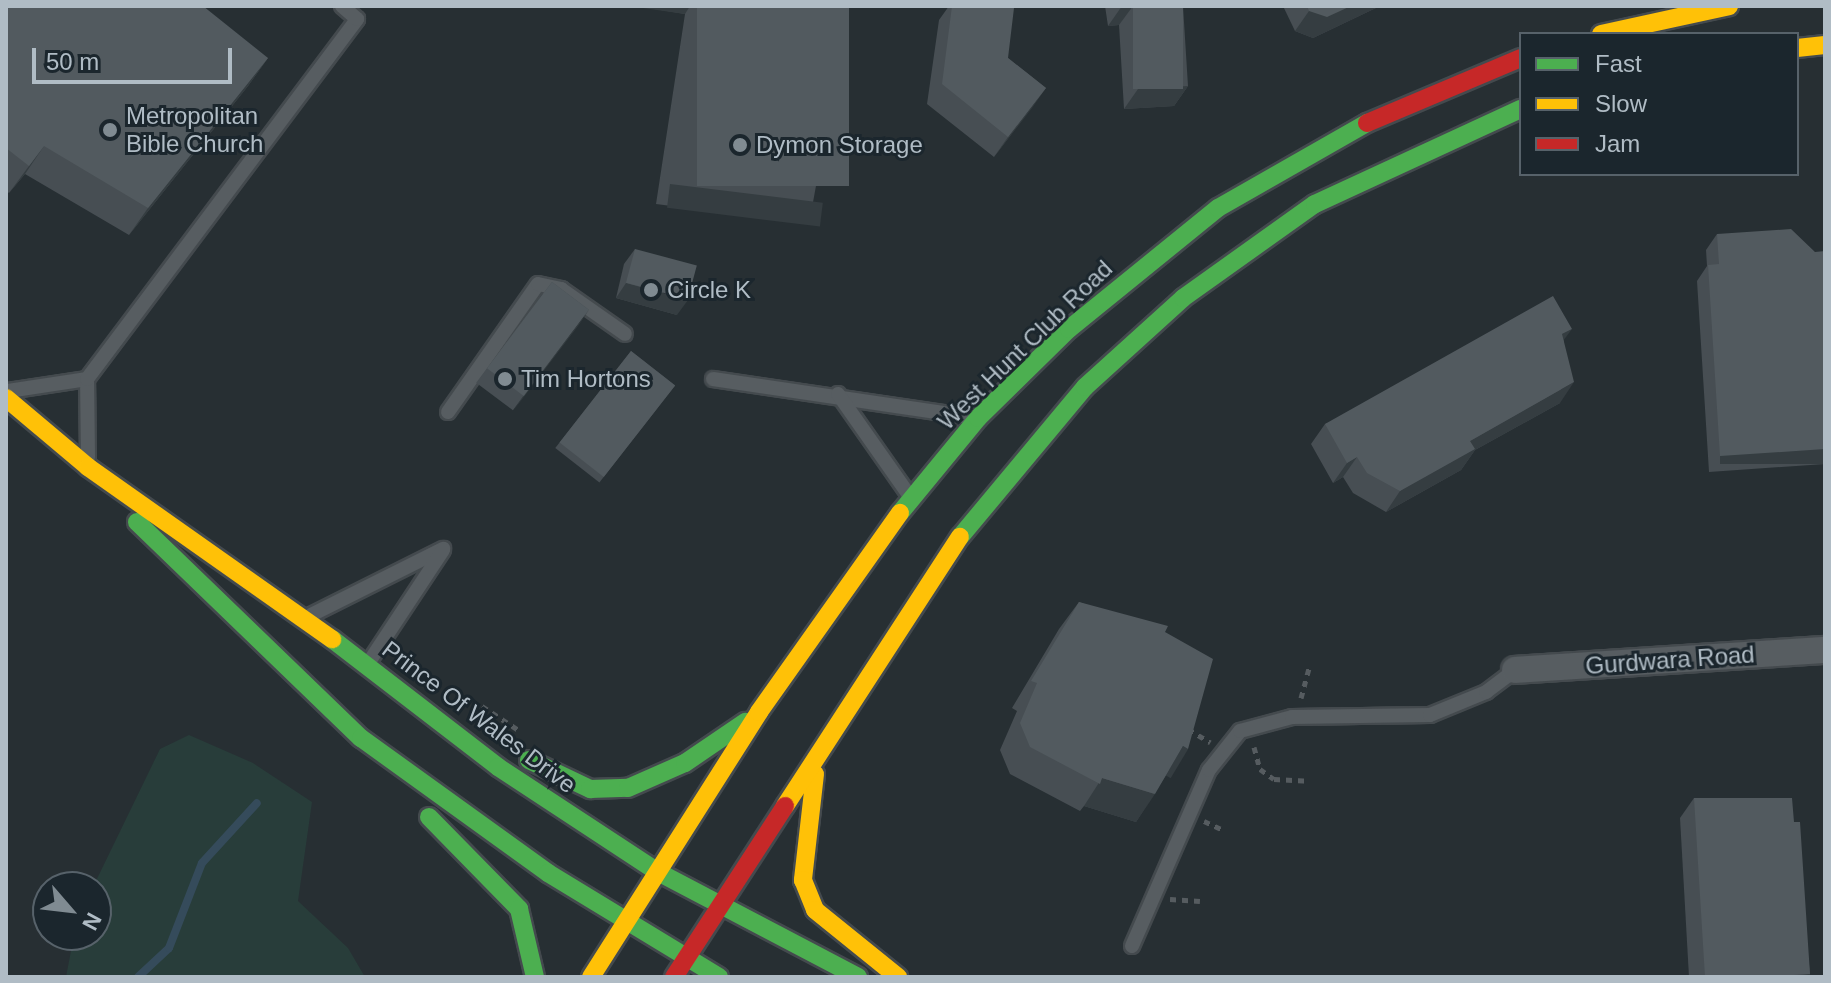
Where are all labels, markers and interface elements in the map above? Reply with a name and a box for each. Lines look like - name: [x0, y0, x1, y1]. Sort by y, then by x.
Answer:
- scale bar: [36, 32, 236, 82]
- legend: [1519, 32, 1799, 176]
- text: 50 m: [46, 48, 99, 75]
- text: Fast: [1595, 50, 1642, 77]
- text: Slow: [1595, 90, 1647, 117]
- place label: Metropolitan Bible Church: [126, 102, 263, 158]
- marker: Metropolitan Bible Church: [101, 121, 119, 139]
- text: Jam: [1595, 130, 1640, 157]
- place label: Dymon Storage: [756, 131, 923, 159]
- marker: Dymon Storage: [731, 136, 749, 154]
- street label: West Hunt Club Road: [932, 254, 1118, 436]
- place label: Circle K: [667, 276, 751, 304]
- marker: Circle K: [642, 281, 660, 299]
- place label: Tim Hortons: [521, 365, 651, 393]
- marker: Tim Hortons: [496, 370, 514, 388]
- street label: Prince Of Wales Drive: [376, 635, 582, 799]
- street label: Gurdwara Road: [1584, 640, 1756, 680]
- north arrow: [32, 871, 112, 951]
- text: N: [77, 909, 107, 934]

